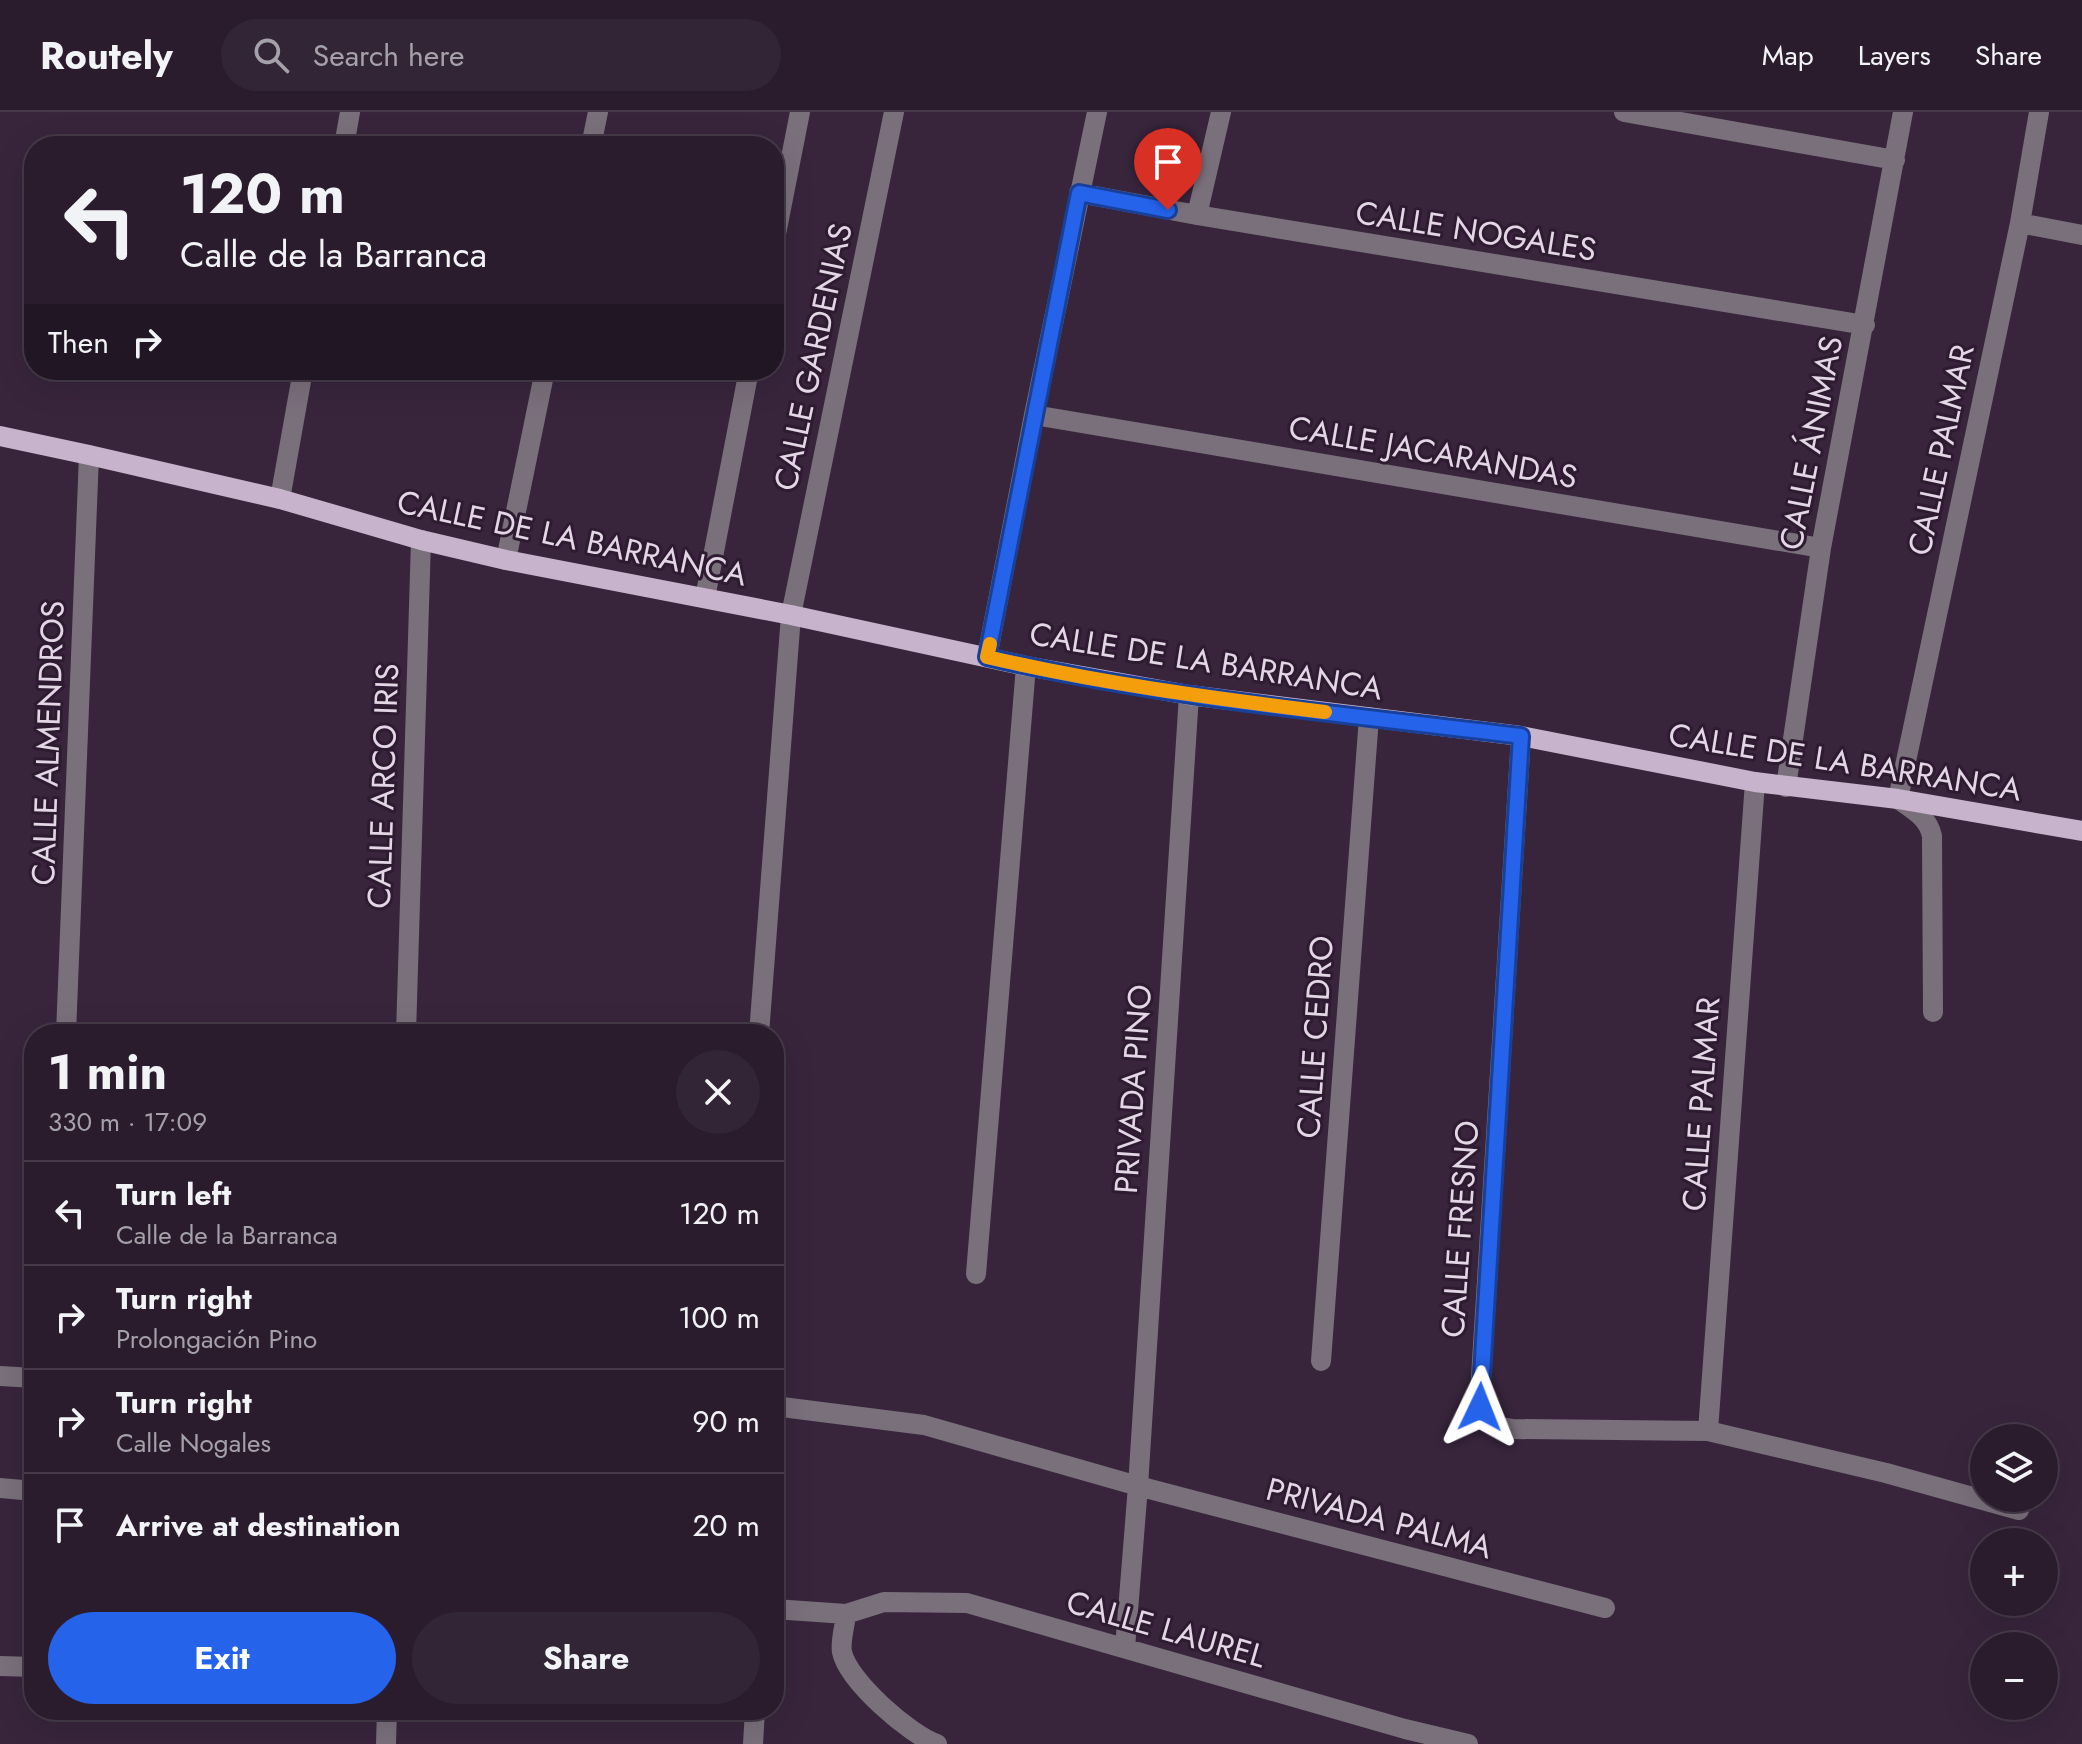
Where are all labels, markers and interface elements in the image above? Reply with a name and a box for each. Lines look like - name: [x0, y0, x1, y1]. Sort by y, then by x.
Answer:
- search box: [221, 19, 781, 91]
- text: Routely: [40, 28, 173, 83]
- icon: search: [249, 33, 293, 77]
- text: Search here: [313, 34, 465, 77]
- text: Map: [1762, 35, 1814, 76]
- text: Layers: [1858, 35, 1931, 76]
- text: Share: [1975, 35, 2042, 76]
- pin: [1134, 128, 1202, 210]
- icon: arrive: [1146, 140, 1190, 184]
- text: 120 m: [180, 153, 345, 234]
- icon: left: [48, 168, 152, 272]
- street label: CALLE NOGALES: [1352, 189, 1600, 273]
- street label: CALLE GARDENIAS: [762, 219, 864, 495]
- text: Calle de la Barranca: [180, 228, 487, 280]
- icon: right: [125, 320, 169, 364]
- text: Then: [48, 321, 109, 364]
- street label: CALLE ÁNIMAS: [1768, 332, 1854, 554]
- street label: CALLE PALMAR: [1896, 340, 1986, 560]
- street label: CALLE JACARANDAS: [1285, 404, 1581, 500]
- street label: CALLE DE LA BARRANCA: [393, 478, 751, 598]
- street label: CALLE ALMENDROS: [20, 600, 76, 886]
- street label: CALLE DE LA BARRANCA: [1026, 610, 1386, 712]
- street label: CALLE ARCO IRIS: [356, 662, 410, 910]
- street label: CALLE DE LA BARRANCA: [1665, 711, 2025, 813]
- street label: CALLE CEDRO: [1285, 934, 1345, 1140]
- street label: PRIVADA PINO: [1103, 983, 1163, 1195]
- street label: CALLE PALMAR: [1671, 995, 1731, 1213]
- text: 1 min: [48, 1038, 167, 1107]
- button: close: [676, 1050, 760, 1134]
- text: 330 m · 17:09: [48, 1103, 207, 1141]
- street label: CALLE FRESNO: [1429, 1119, 1491, 1339]
- text: Turn left: [116, 1173, 231, 1216]
- icon: left: [48, 1191, 92, 1235]
- text: 120 m: [679, 1192, 760, 1235]
- text: Calle de la Barranca: [116, 1216, 338, 1254]
- text: Turn right: [116, 1277, 252, 1320]
- icon: right: [48, 1295, 92, 1339]
- text: 100 m: [678, 1296, 760, 1339]
- text: Prolongación Pino: [116, 1320, 317, 1358]
- position arrow: [1438, 1365, 1522, 1449]
- text: Turn right: [116, 1381, 252, 1424]
- icon: right: [48, 1399, 92, 1443]
- text: 90 m: [692, 1400, 760, 1443]
- text: Calle Nogales: [116, 1424, 271, 1462]
- map controls: [1970, 1424, 2058, 1720]
- button: layers: [1970, 1424, 2058, 1512]
- street label: PRIVADA PALMA: [1261, 1466, 1497, 1570]
- icon: arrive: [48, 1503, 92, 1547]
- text: Arrive at destination: [116, 1504, 401, 1547]
- text: 20 m: [693, 1504, 760, 1547]
- button: +: [1970, 1528, 2058, 1616]
- street label: CALLE LAUREL: [1061, 1579, 1271, 1680]
- button: Exit: [48, 1612, 396, 1704]
- button: Share: [412, 1612, 760, 1704]
- button: −: [1970, 1632, 2058, 1720]

